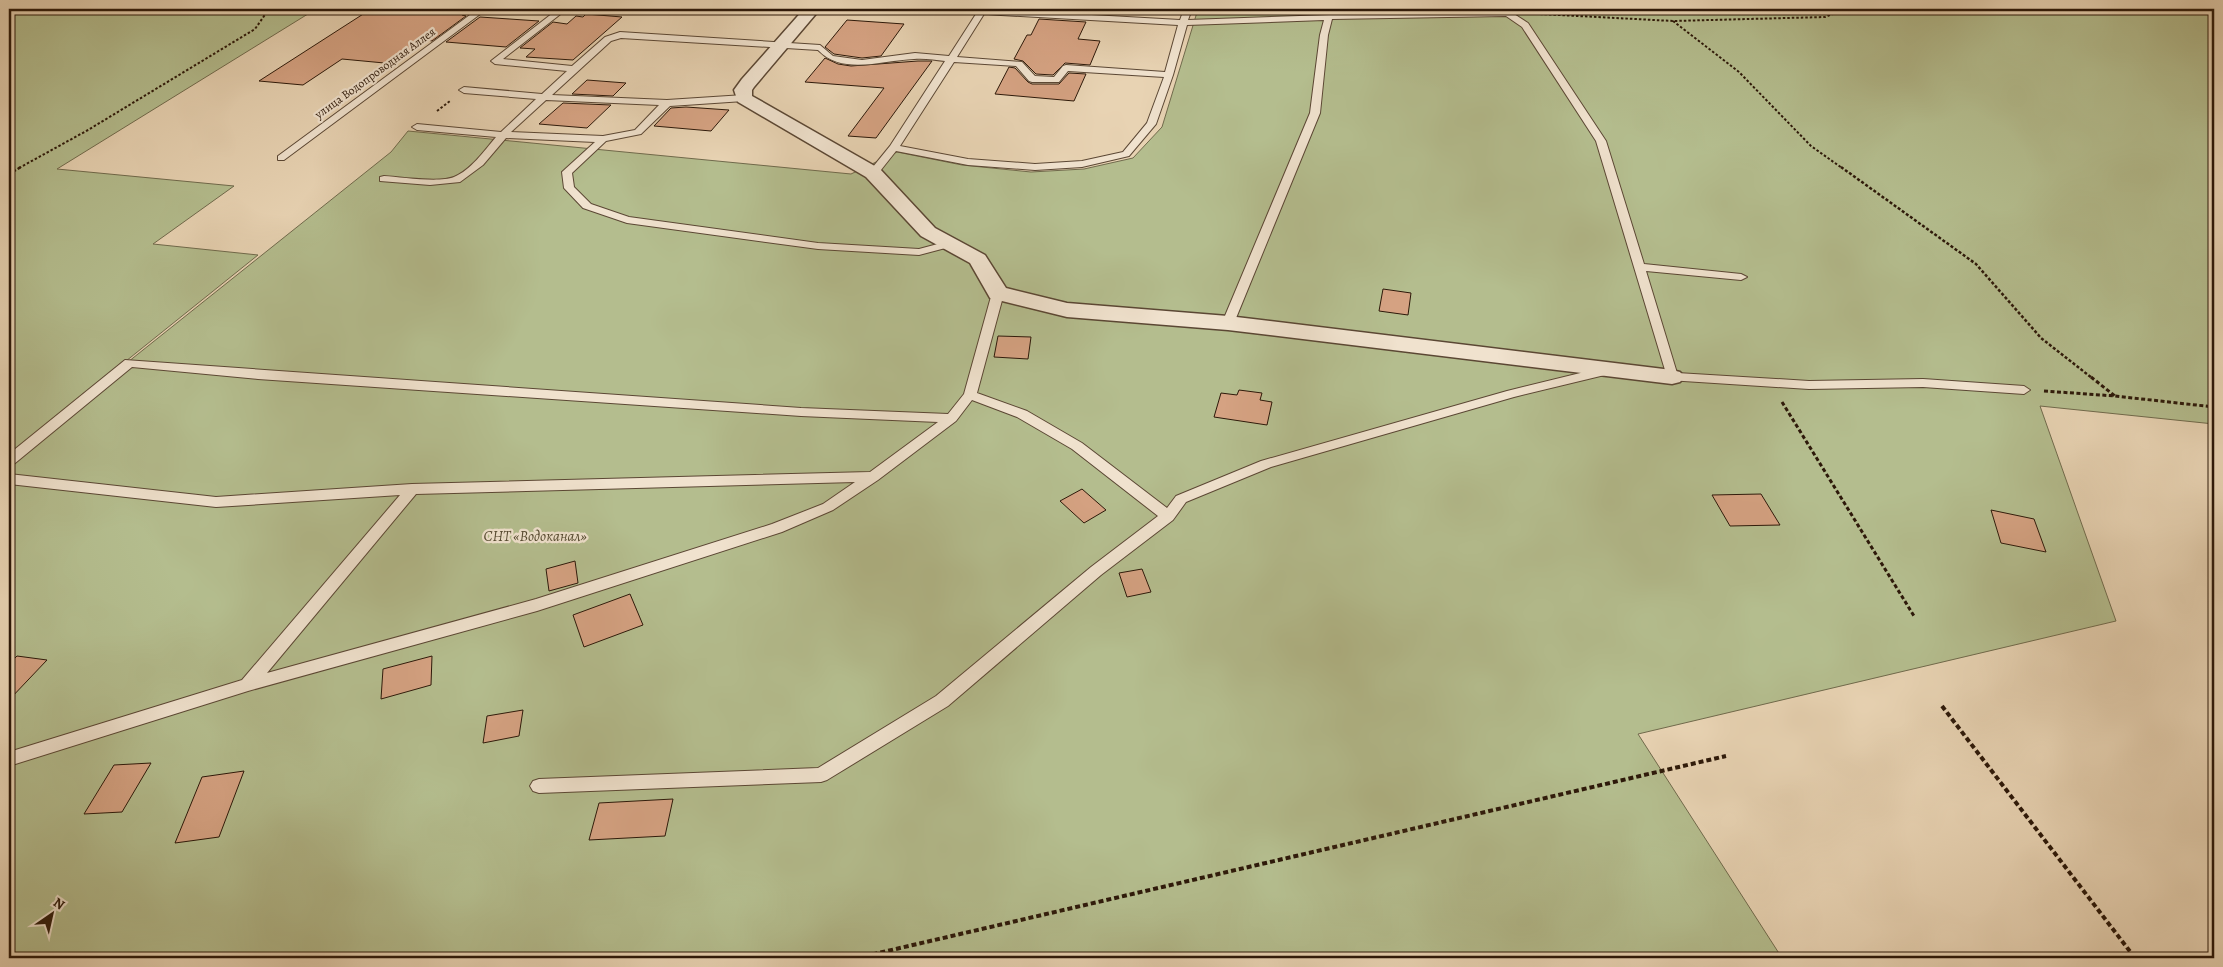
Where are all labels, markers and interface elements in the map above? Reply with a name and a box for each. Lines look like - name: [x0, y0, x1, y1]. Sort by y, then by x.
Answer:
- street label: улица Водопроводная Аллея: [311, 24, 439, 123]
- park label: СНТ «Водоканал»: [483, 526, 587, 546]
- north arrow: [28, 890, 78, 940]
- text: N: [49, 893, 69, 914]

